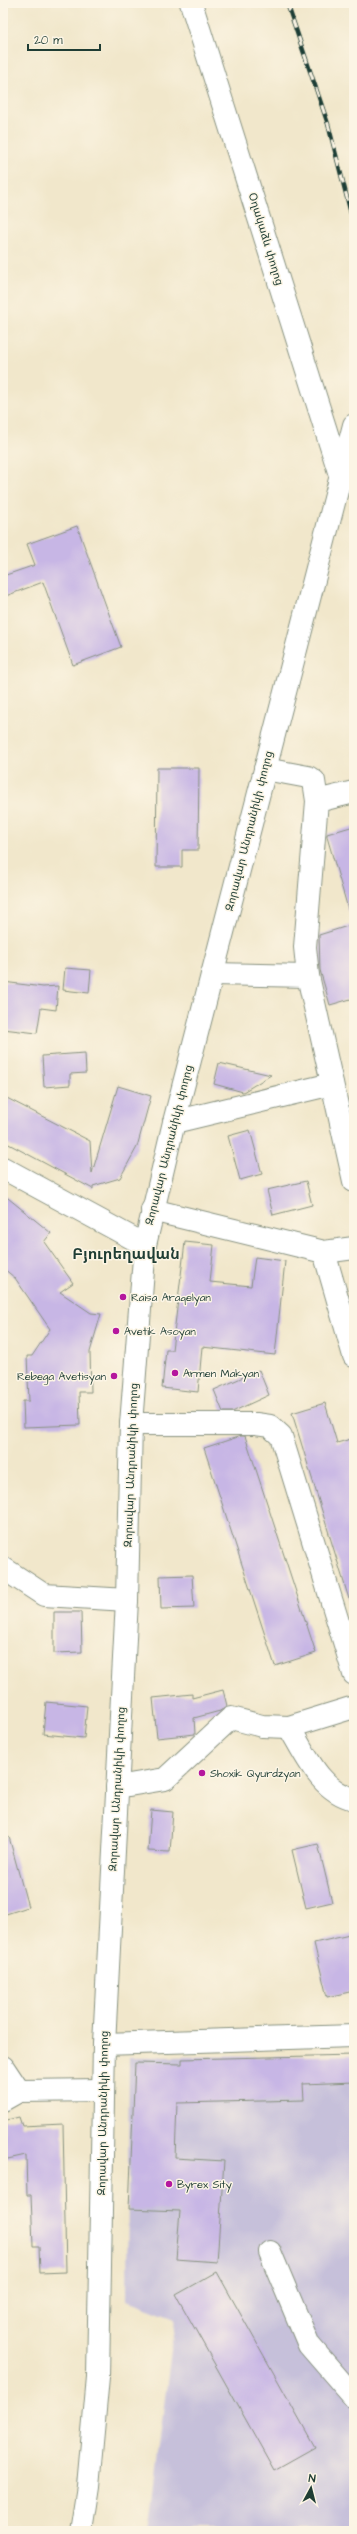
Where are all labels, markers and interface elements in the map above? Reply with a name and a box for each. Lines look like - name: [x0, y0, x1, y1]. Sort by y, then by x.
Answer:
- scale bar: [28, 26, 100, 52]
- text: 20 m: [34, 32, 63, 49]
- street label: Օղակաձև փողոց: [245, 191, 287, 287]
- street label: Զորավար Անդրանիկի փողոց: [222, 749, 276, 913]
- street label: Զորավար Անդրանիկի փողոց: [142, 1063, 196, 1227]
- district label: Բյուրեղավան: [72, 1244, 180, 1265]
- place label: Raisa Araqelyan: [131, 1290, 211, 1306]
- marker: Raisa Araqelyan: [118, 1292, 128, 1302]
- place label: Avetik Asoyan: [124, 1324, 196, 1340]
- marker: Avetik Asoyan: [111, 1326, 121, 1336]
- place label: Armen Makyan: [183, 1366, 260, 1382]
- marker: Armen Makyan: [170, 1368, 180, 1378]
- place label: Rebega Avetisyan: [17, 1369, 106, 1385]
- marker: Rebega Avetisyan: [109, 1371, 119, 1381]
- street label: Զորավար Անդրանիկի փողոց: [121, 1382, 141, 1548]
- street label: Զորավար Անդրանիկի փողոց: [105, 1706, 129, 1872]
- place label: Shoxik Qyurdzyan: [210, 1766, 301, 1782]
- marker: Shoxik Qyurdzyan: [197, 1768, 207, 1778]
- street label: Զորավար Անդրանիկի փողոց: [94, 2031, 112, 2195]
- place label: Byrex Sity: [177, 2177, 232, 2193]
- marker: Byrex Sity: [164, 2179, 174, 2189]
- north arrow: [291, 2468, 331, 2508]
- text: N: [308, 2471, 317, 2486]

